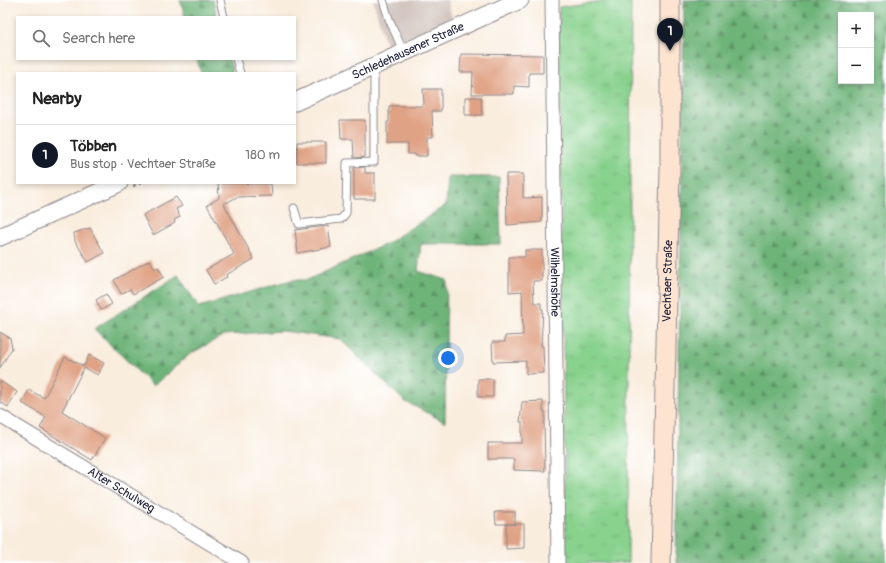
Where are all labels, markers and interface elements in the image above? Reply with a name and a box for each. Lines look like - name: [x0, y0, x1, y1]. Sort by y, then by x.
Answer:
- map controls: [838, 12, 874, 84]
- button: +: [838, 12, 874, 48]
- search box: [16, 16, 296, 60]
- pin: 1: [657, 18, 683, 51]
- street label: Schledehausener Straße: [350, 19, 466, 83]
- icon: search: [30, 27, 52, 49]
- text: Search here: [62, 29, 135, 48]
- button: −: [838, 48, 874, 84]
- text: Nearby: [32, 88, 81, 109]
- text: Többen: [70, 137, 117, 156]
- text: 1: [42, 147, 48, 163]
- text: 180 m: [245, 147, 280, 163]
- text: Bus stop · Vechtaer Straße: [70, 156, 216, 172]
- street label: Vechtaer Straße: [659, 240, 676, 322]
- street label: Wilhelmshöhe: [547, 247, 563, 317]
- your location: [438, 348, 458, 368]
- street label: Alter Schulweg: [85, 464, 158, 516]

